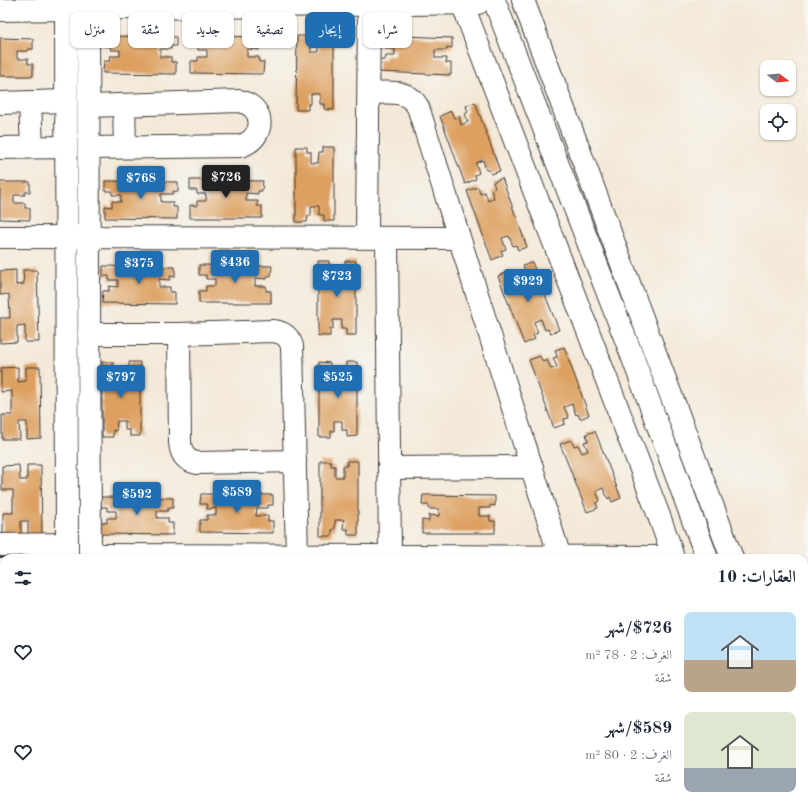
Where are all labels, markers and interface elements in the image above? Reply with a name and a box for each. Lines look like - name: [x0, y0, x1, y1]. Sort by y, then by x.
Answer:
- chip: منزل: [70, 12, 120, 48]
- chip: شقة: [128, 12, 174, 48]
- chip: جديد: [182, 12, 234, 48]
- chip: تصفية: [242, 12, 297, 48]
- chip: إيجار: [305, 12, 355, 48]
- chip: شراء: [363, 12, 412, 48]
- north arrow: [760, 60, 796, 96]
- map controls: [760, 60, 796, 140]
- button: locate: [760, 104, 796, 140]
- pin: $726: [202, 165, 250, 199]
- pin: $768: [117, 166, 165, 200]
- text: $726: [211, 171, 241, 184]
- text: $768: [126, 172, 156, 185]
- pin: $436: [211, 250, 259, 284]
- pin: $375: [115, 251, 163, 285]
- text: $436: [220, 256, 250, 269]
- text: $375: [124, 257, 154, 270]
- pin: $723: [313, 264, 361, 298]
- pin: $929: [504, 269, 552, 303]
- text: $723: [322, 270, 352, 283]
- text: $929: [513, 275, 543, 288]
- pin: $797: [97, 365, 145, 399]
- pin: $525: [314, 365, 362, 399]
- text: $797: [106, 371, 136, 384]
- text: $525: [323, 371, 353, 384]
- pin: $589: [213, 480, 261, 514]
- pin: $592: [113, 482, 161, 516]
- text: $589: [222, 486, 252, 499]
- text: $592: [122, 488, 152, 501]
- icon: filters: [12, 567, 34, 589]
- text: العقارات: 10: [717, 569, 796, 586]
- text: $726/شهر: [605, 620, 672, 637]
- icon: home: [716, 628, 764, 676]
- icon: heart: [12, 641, 34, 663]
- text: الغرف: 2 · 78 m²: [585, 649, 672, 662]
- text: شقة: [655, 672, 672, 685]
- text: $589/شهر: [605, 720, 672, 737]
- icon: home: [716, 728, 764, 776]
- icon: heart: [12, 741, 34, 763]
- text: الغرف: 2 · 80 m²: [585, 749, 672, 762]
- text: شقة: [655, 772, 672, 785]

